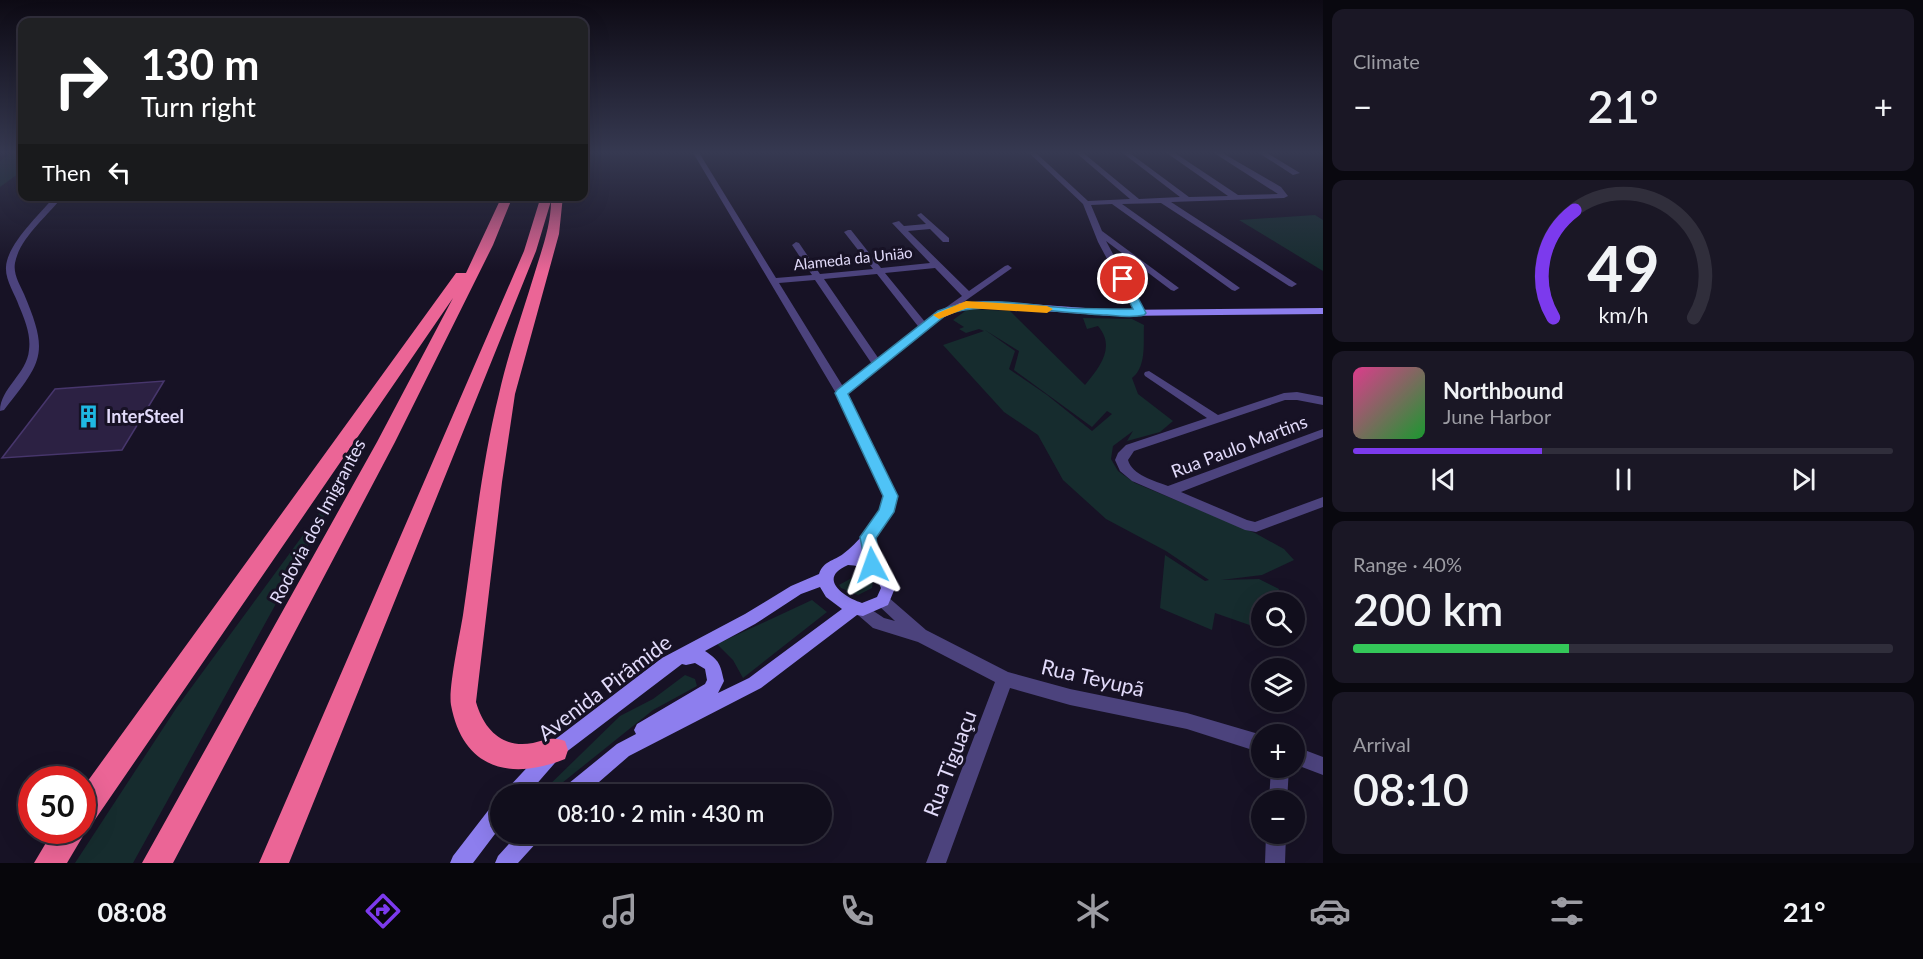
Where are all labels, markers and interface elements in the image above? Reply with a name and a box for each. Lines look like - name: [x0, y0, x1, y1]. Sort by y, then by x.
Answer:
- text: 130 m: [141, 39, 259, 89]
- icon: right: [42, 42, 120, 120]
- text: Climate: [1353, 49, 1420, 73]
- text: 21°: [1588, 79, 1658, 133]
- text: −: [1353, 86, 1372, 126]
- text: +: [1874, 86, 1893, 126]
- text: Turn right: [141, 90, 256, 123]
- icon: left: [103, 156, 136, 189]
- text: Then: [42, 159, 91, 186]
- text: 49: [1587, 230, 1659, 305]
- street label: Alameda da União: [793, 243, 913, 273]
- pin: [1097, 253, 1148, 304]
- icon: arrive: [1106, 262, 1139, 295]
- text: km/h: [1598, 302, 1648, 328]
- text: Northbound: [1443, 377, 1563, 404]
- building icon: InterSteel: [75, 403, 101, 429]
- text: June Harbor: [1443, 404, 1551, 428]
- place label: InterSteel: [106, 405, 184, 427]
- street label: Rua Paulo Martins: [1168, 410, 1310, 482]
- street label: Rodovia dos Imigrantes: [264, 435, 370, 607]
- icon: previous: [1427, 463, 1460, 496]
- icon: pause: [1607, 463, 1640, 496]
- icon: next: [1787, 463, 1820, 496]
- position arrow: [840, 533, 904, 597]
- text: Range · 40%: [1353, 552, 1462, 576]
- text: 200 km: [1353, 582, 1503, 636]
- map controls: [1251, 592, 1305, 844]
- button: search: [1251, 592, 1305, 646]
- street label: Avenida Pirâmide: [533, 629, 675, 745]
- street label: Rua Teyupã: [1039, 653, 1147, 701]
- button: layers: [1251, 658, 1305, 712]
- street label: Rua Tiguaçu: [917, 706, 981, 820]
- button: +: [1251, 724, 1305, 778]
- text: Arrival: [1353, 732, 1411, 756]
- text: 08:10: [1353, 762, 1469, 816]
- speed limit sign: 50: [18, 766, 96, 844]
- button: −: [1251, 790, 1305, 844]
- text: 08:10 · 2 min · 430 m: [558, 800, 764, 827]
- icon: directions: [362, 890, 404, 932]
- icon: music: [599, 890, 641, 932]
- icon: phone: [836, 890, 878, 932]
- icon: climate: [1072, 890, 1114, 932]
- icon: car: [1309, 890, 1351, 932]
- icon: filters: [1546, 890, 1588, 932]
- text: 08:08: [97, 895, 167, 928]
- text: 21°: [1783, 895, 1825, 928]

